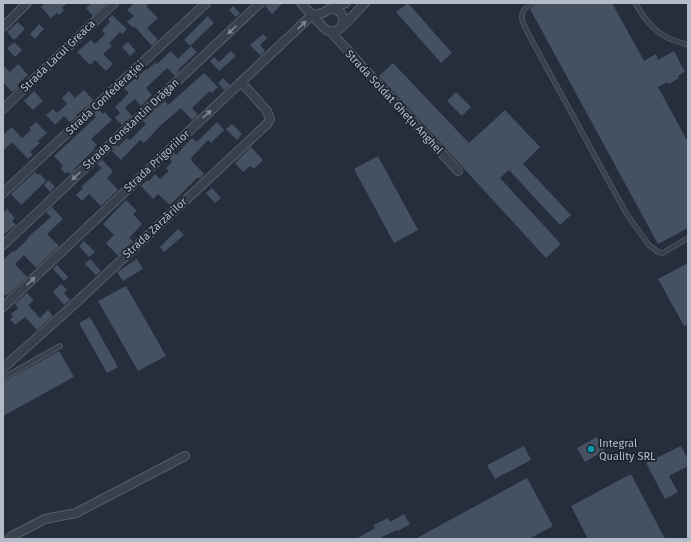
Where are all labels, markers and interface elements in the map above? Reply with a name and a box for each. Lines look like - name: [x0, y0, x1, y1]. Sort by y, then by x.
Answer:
- street label: Strada Lacul Greaca: [18, 17, 98, 95]
- one-way arrow: [297, 21, 306, 30]
- one-way arrow: [227, 25, 236, 34]
- street label: Strada Soldat Ghețu Anghel: [342, 47, 446, 157]
- street label: Strada Confederației: [63, 58, 147, 138]
- street label: Strada Constantin Drăgan: [80, 76, 182, 172]
- one-way arrow: [202, 109, 212, 119]
- street label: Strada Prigoriilor: [121, 127, 193, 195]
- one-way arrow: [71, 172, 81, 181]
- street label: Strada Zarzărilor: [120, 194, 190, 261]
- one-way arrow: [26, 276, 36, 285]
- place label: Integral Quality SRL: [599, 437, 656, 463]
- marker: Integral Quality SRL: [586, 444, 596, 454]

